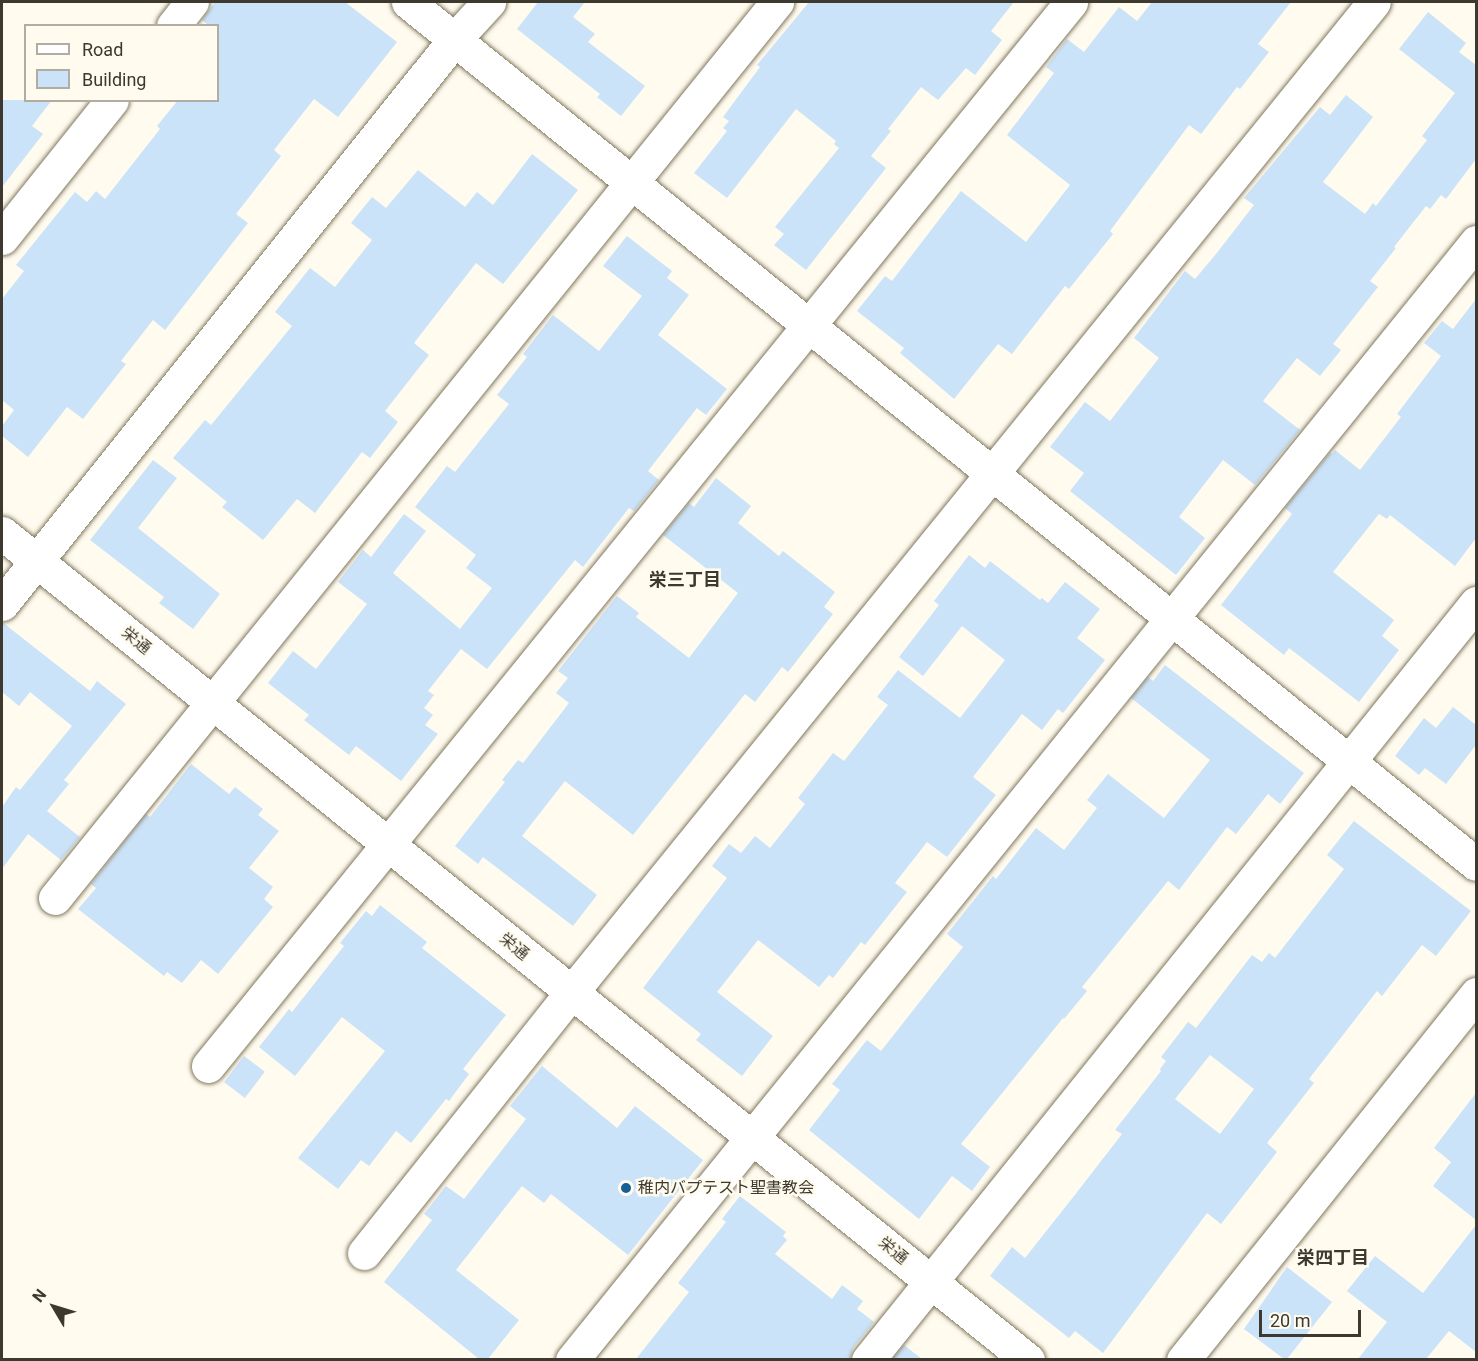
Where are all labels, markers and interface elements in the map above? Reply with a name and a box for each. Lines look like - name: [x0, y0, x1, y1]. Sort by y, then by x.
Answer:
- legend: [24, 24, 219, 102]
- text: Road: [82, 39, 123, 60]
- text: Building: [82, 69, 146, 90]
- district label: 栄三丁目: [649, 569, 721, 591]
- street label: 栄通: [118, 623, 154, 659]
- street label: 栄通: [496, 929, 532, 965]
- place label: 稚内バプテスト聖書教会: [638, 1178, 814, 1198]
- marker: 稚内バプテスト聖書教会: [619, 1181, 633, 1195]
- street label: 栄通: [875, 1233, 911, 1269]
- district label: 栄四丁目: [1297, 1247, 1369, 1269]
- north arrow: [24, 1277, 84, 1337]
- text: N: [28, 1285, 50, 1306]
- scale bar: [1262, 1298, 1364, 1336]
- text: 20 m: [1270, 1310, 1310, 1331]

